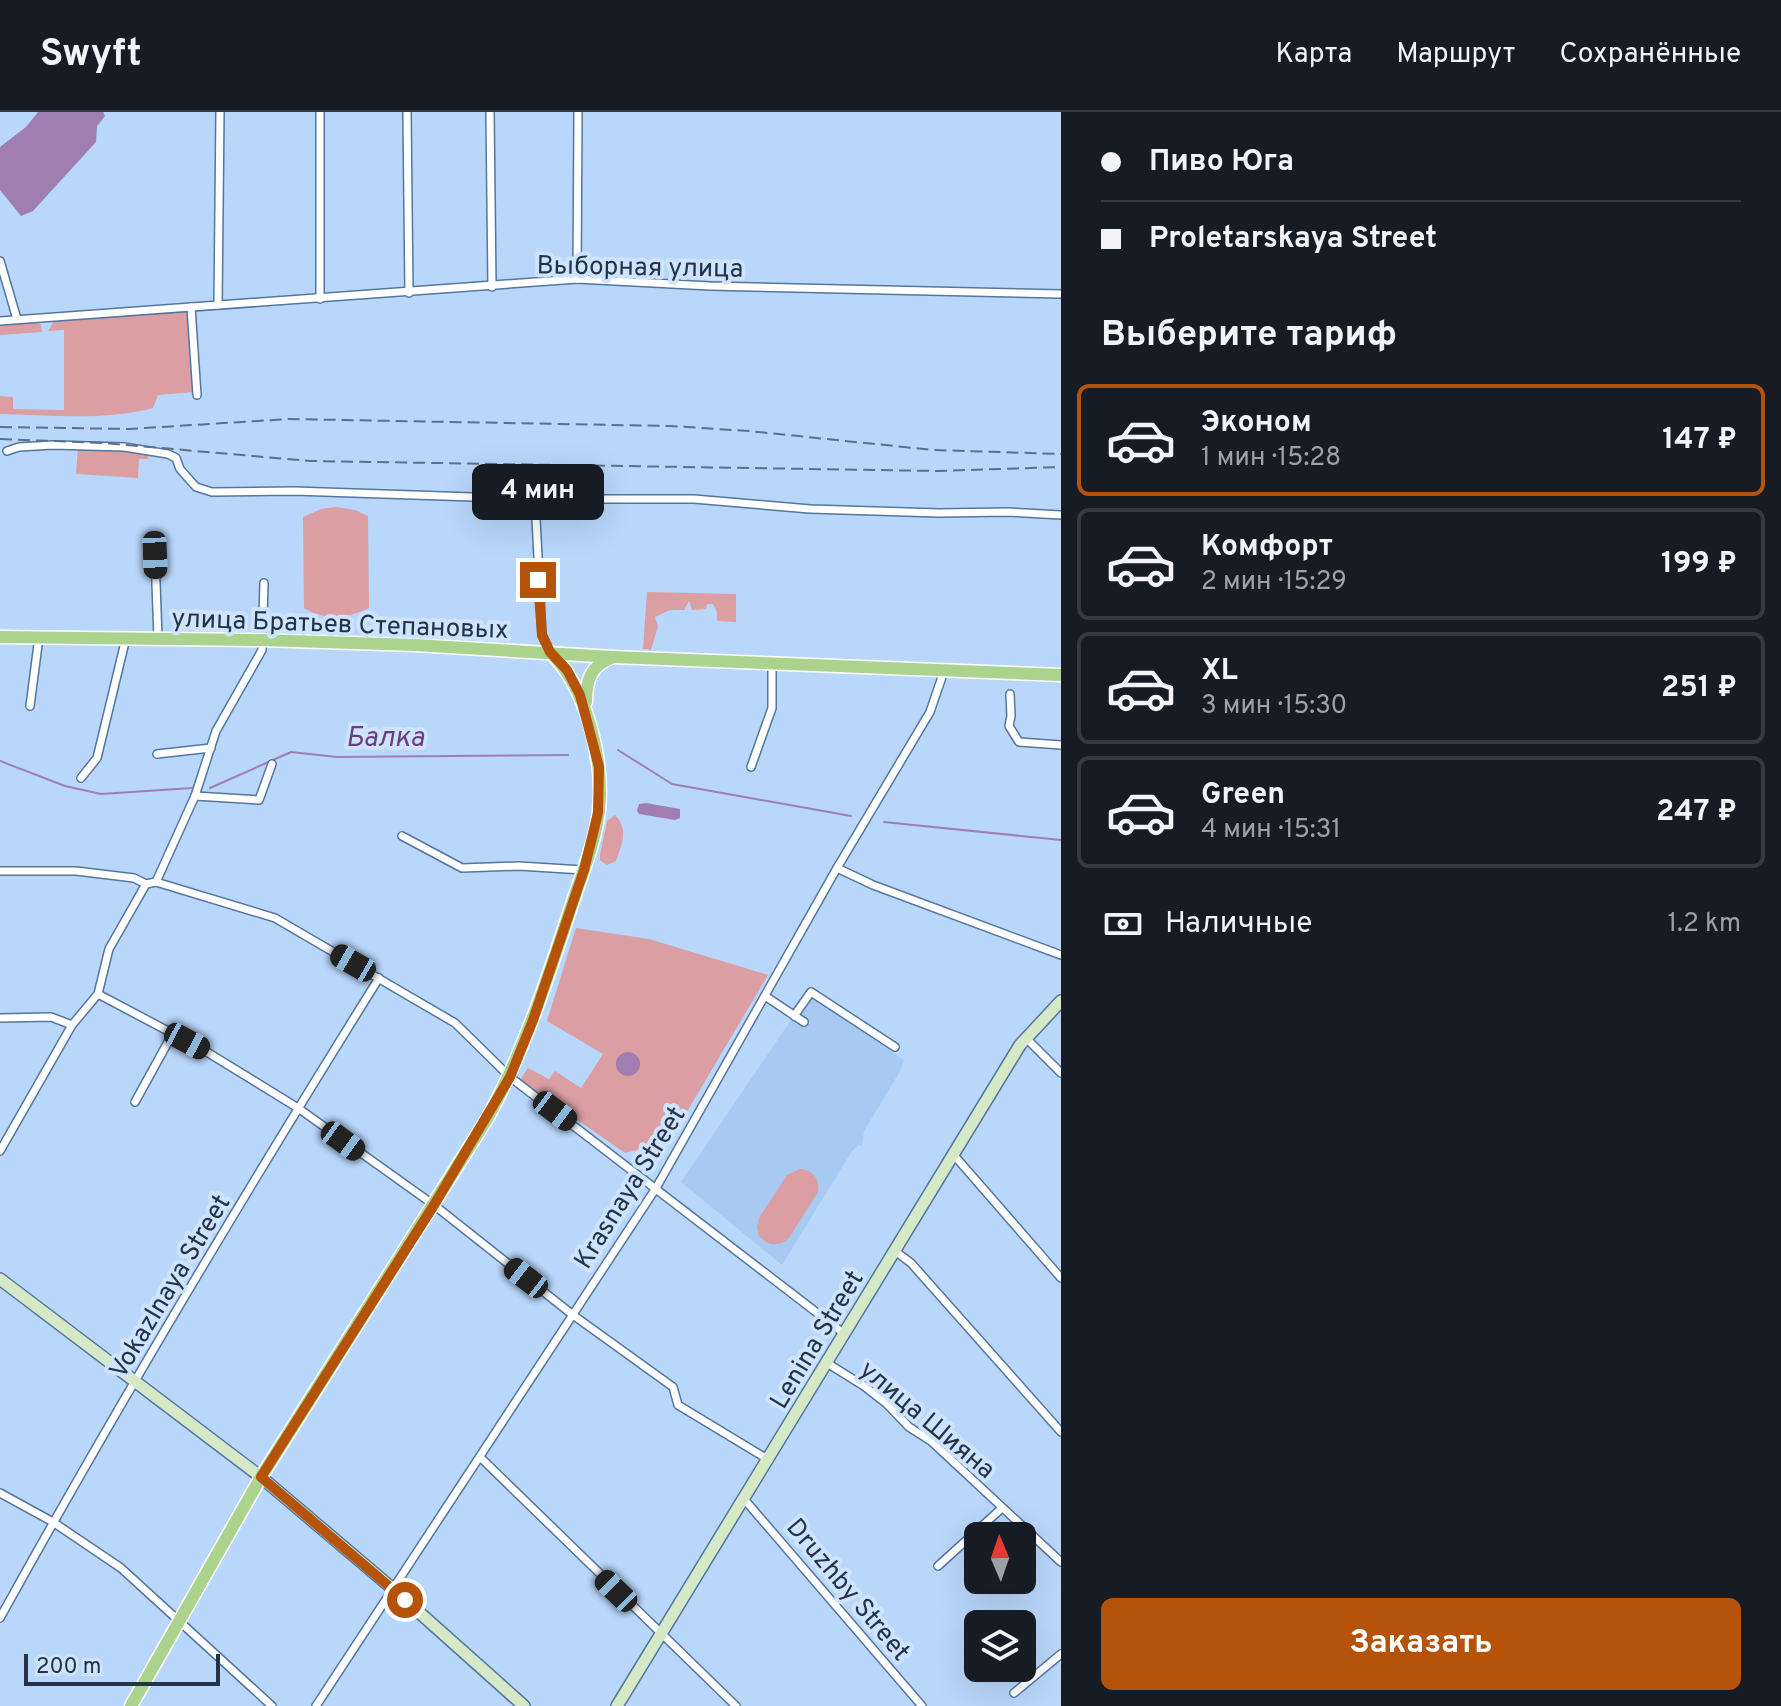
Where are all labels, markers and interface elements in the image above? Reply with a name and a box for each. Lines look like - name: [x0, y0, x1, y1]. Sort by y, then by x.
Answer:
- text: Swyft: [40, 31, 142, 80]
- text: Карта: [1276, 37, 1352, 73]
- text: Маршрут: [1396, 37, 1515, 73]
- text: Сохранённые: [1559, 37, 1741, 73]
- text: Пиво Юга: [1149, 144, 1294, 181]
- text: Proletarskaya Street: [1149, 221, 1437, 258]
- street label: Выборная улица: [536, 250, 744, 287]
- text: Выберите тариф: [1101, 313, 1397, 359]
- icon: car: [1105, 404, 1177, 476]
- text: Эконом: [1201, 405, 1312, 442]
- text: 147 ₽: [1662, 422, 1737, 459]
- text: 1 мин · 15:28: [1201, 442, 1341, 475]
- callout: 4 мин: [472, 464, 604, 520]
- text: 4 мин: [501, 475, 575, 508]
- icon: car: [1105, 528, 1177, 600]
- text: Комфорт: [1201, 529, 1333, 566]
- car: [142, 531, 168, 579]
- text: 199 ₽: [1661, 546, 1737, 583]
- route end: [520, 562, 556, 598]
- text: 2 мин · 15:29: [1201, 566, 1347, 599]
- street label: улица Братьев Степановых: [171, 603, 509, 648]
- icon: car: [1105, 652, 1177, 724]
- text: XL: [1201, 653, 1238, 690]
- text: 251 ₽: [1661, 670, 1737, 707]
- text: 3 мин · 15:30: [1201, 690, 1347, 723]
- water label: Балка: [346, 721, 425, 757]
- icon: car: [1105, 776, 1177, 848]
- text: Green: [1201, 777, 1285, 814]
- text: 247 ₽: [1656, 794, 1737, 831]
- text: 4 мин · 15:31: [1201, 814, 1341, 847]
- icon: cash: [1101, 902, 1145, 946]
- text: Наличные: [1165, 906, 1312, 943]
- text: 1.2 km: [1668, 908, 1741, 941]
- car: [326, 941, 380, 985]
- car: [160, 1019, 214, 1063]
- car: [529, 1087, 581, 1135]
- street label: Krasnaya Street: [568, 1101, 694, 1276]
- car: [317, 1117, 369, 1165]
- street label: Vokazlnaya Street: [103, 1189, 239, 1385]
- car: [500, 1254, 552, 1302]
- street label: Lenina Street: [764, 1265, 872, 1416]
- street label: улица Шияна: [852, 1355, 1001, 1487]
- street label: Druzhby Street: [778, 1513, 916, 1669]
- north arrow: [964, 1522, 1036, 1594]
- map controls: [964, 1522, 1036, 1682]
- car: [590, 1566, 642, 1616]
- route start: [387, 1582, 423, 1618]
- button: Заказать: [1101, 1598, 1741, 1690]
- button: layers: [964, 1610, 1036, 1682]
- scale bar: [24, 1650, 220, 1686]
- text: 200 m: [36, 1654, 101, 1681]

